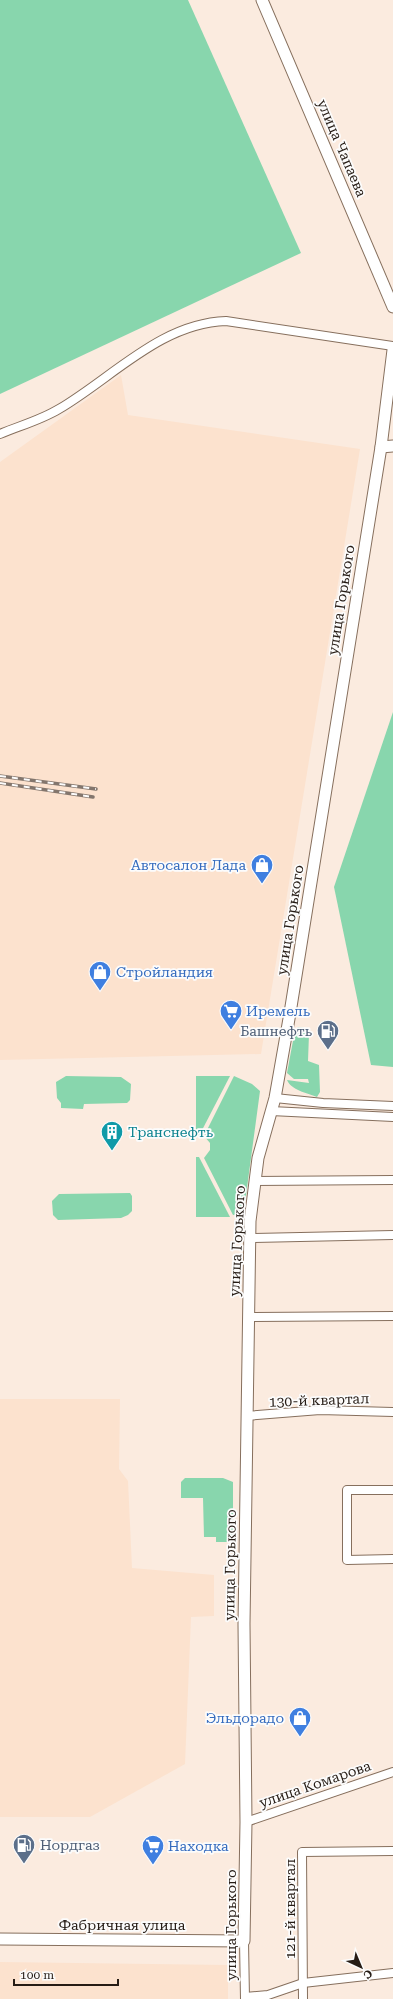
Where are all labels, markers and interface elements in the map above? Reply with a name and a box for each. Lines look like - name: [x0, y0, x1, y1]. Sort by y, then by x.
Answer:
- street label: улица Чапаева: [314, 97, 370, 199]
- street label: улица Горького: [324, 544, 358, 656]
- shop icon: Автосалон Лада: [249, 852, 275, 885]
- place label: Автосалон Лада: [131, 857, 246, 873]
- street label: улица Горького: [273, 864, 307, 976]
- shop icon: Стройландия: [87, 959, 113, 992]
- place label: Стройландия: [116, 964, 213, 980]
- supermarket icon: Иремель: [218, 998, 244, 1031]
- place label: Иремель: [246, 1003, 311, 1019]
- fuel station icon: Башнефть: [315, 1018, 341, 1051]
- place label: Башнефть: [240, 1023, 313, 1039]
- building icon: Транснефть: [99, 1119, 125, 1152]
- place label: Транснефть: [128, 1124, 214, 1140]
- street label: улица Горького: [226, 1185, 248, 1297]
- street label: 130-й квартал: [268, 1390, 370, 1410]
- street label: улица Горького: [221, 1509, 239, 1621]
- shop icon: Эльдорадо: [287, 1705, 313, 1738]
- place label: Эльдорадо: [206, 1710, 284, 1726]
- street label: улица Комарова: [257, 1757, 373, 1811]
- fuel station icon: Нордгаз: [11, 1832, 37, 1865]
- supermarket icon: Находка: [140, 1833, 166, 1866]
- place label: Нордгаз: [40, 1837, 100, 1853]
- place label: Находка: [168, 1838, 229, 1854]
- street label: 121-й квартал: [282, 1859, 298, 1959]
- street label: улица Горького: [223, 1869, 239, 1981]
- street label: Фабричная улица: [59, 1917, 186, 1933]
- north arrow: [341, 1947, 381, 1987]
- scale bar: [14, 1961, 118, 1987]
- text: С: [360, 1966, 375, 1981]
- text: 100 m: [20, 1968, 54, 1982]

